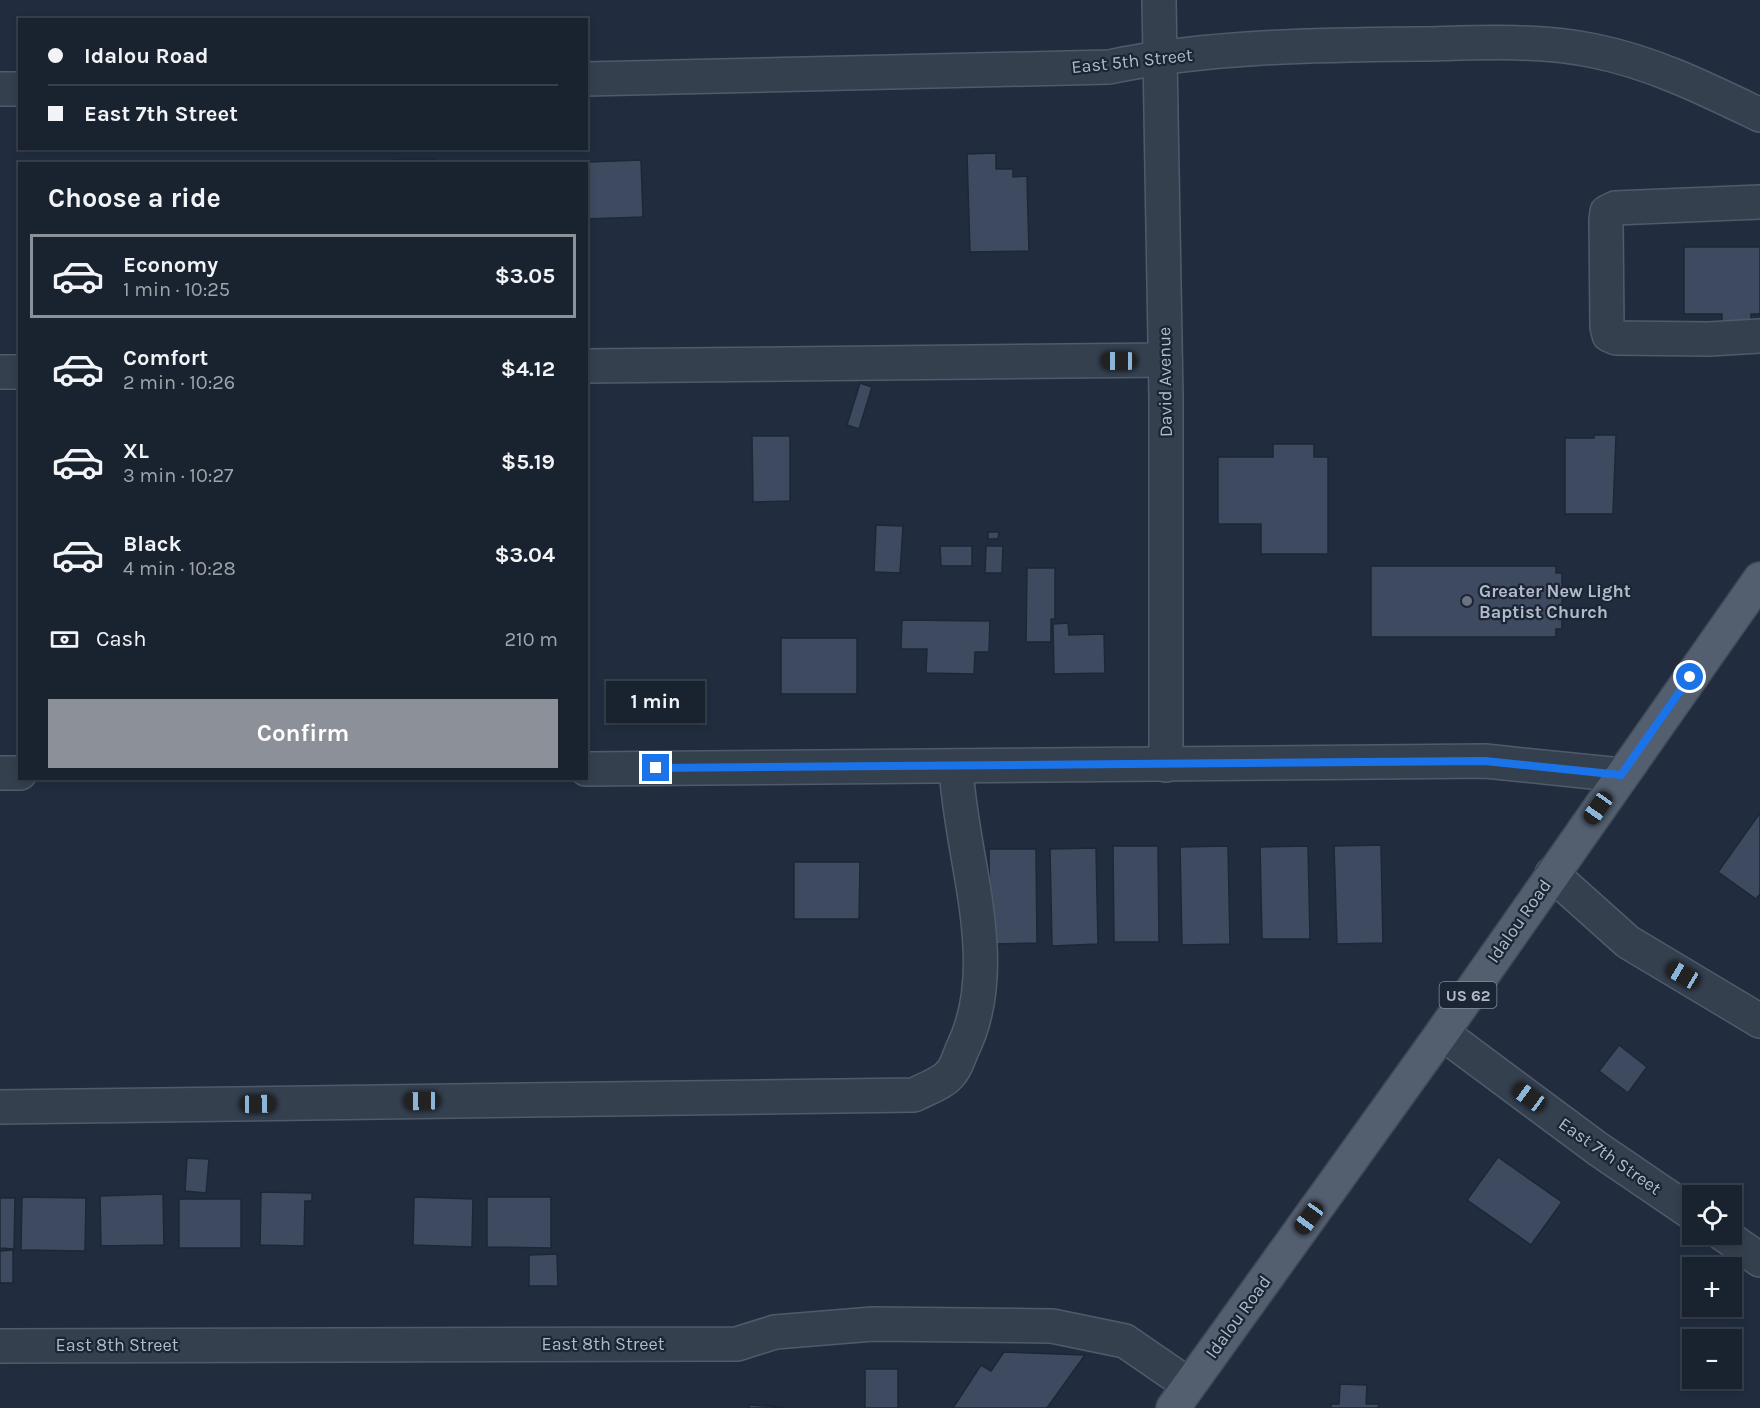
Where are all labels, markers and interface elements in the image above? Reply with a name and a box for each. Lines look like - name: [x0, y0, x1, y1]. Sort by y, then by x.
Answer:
- text: Idalou Road: [84, 43, 209, 69]
- street label: East 5th Street: [1070, 44, 1194, 78]
- text: East 7th Street: [84, 101, 238, 127]
- text: Choose a ride: [48, 182, 221, 214]
- icon: car: [51, 249, 105, 303]
- text: Economy: [123, 252, 218, 278]
- text: $3.05: [495, 263, 555, 289]
- text: 1 min · 10:25: [123, 278, 230, 301]
- street label: David Avenue: [1153, 327, 1177, 437]
- icon: car: [51, 342, 105, 396]
- text: Comfort: [123, 345, 208, 371]
- car: [1101, 352, 1137, 370]
- text: $4.12: [501, 356, 555, 382]
- text: 2 min · 10:26: [123, 371, 235, 394]
- icon: car: [51, 435, 105, 489]
- text: XL: [123, 438, 149, 464]
- text: $5.19: [501, 449, 555, 475]
- text: 3 min · 10:27: [123, 464, 233, 487]
- icon: car: [51, 528, 105, 582]
- text: Black: [123, 531, 182, 557]
- text: $3.04: [494, 542, 555, 568]
- text: 4 min · 10:28: [123, 557, 236, 580]
- place label: Greater New Light Baptist Church: [1479, 580, 1631, 623]
- marker: Greater New Light Baptist Church: [1460, 594, 1474, 608]
- icon: cash: [48, 623, 81, 656]
- text: Cash: [96, 626, 146, 652]
- text: 210 m: [504, 628, 558, 651]
- route start: [1676, 663, 1703, 690]
- callout: 1 min: [606, 681, 706, 723]
- text: 1 min: [630, 690, 681, 713]
- button: Confirm: [48, 699, 558, 768]
- route end: [642, 754, 669, 781]
- car: [1580, 788, 1616, 828]
- street label: Idalou Road: [1482, 875, 1556, 967]
- car: [1663, 958, 1703, 992]
- road number: US 62: [1440, 982, 1496, 1008]
- car: [1509, 1079, 1549, 1115]
- car: [404, 1092, 440, 1110]
- car: [240, 1095, 276, 1113]
- street label: East 7th Street: [1554, 1112, 1666, 1200]
- map controls: [1682, 1185, 1742, 1389]
- button: locate: [1682, 1185, 1742, 1245]
- car: [1291, 1198, 1327, 1238]
- button: +: [1682, 1257, 1742, 1317]
- street label: Idalou Road: [1201, 1271, 1275, 1363]
- button: −: [1682, 1329, 1742, 1389]
- street label: East 8th Street: [542, 1333, 665, 1355]
- street label: East 8th Street: [56, 1334, 179, 1356]

